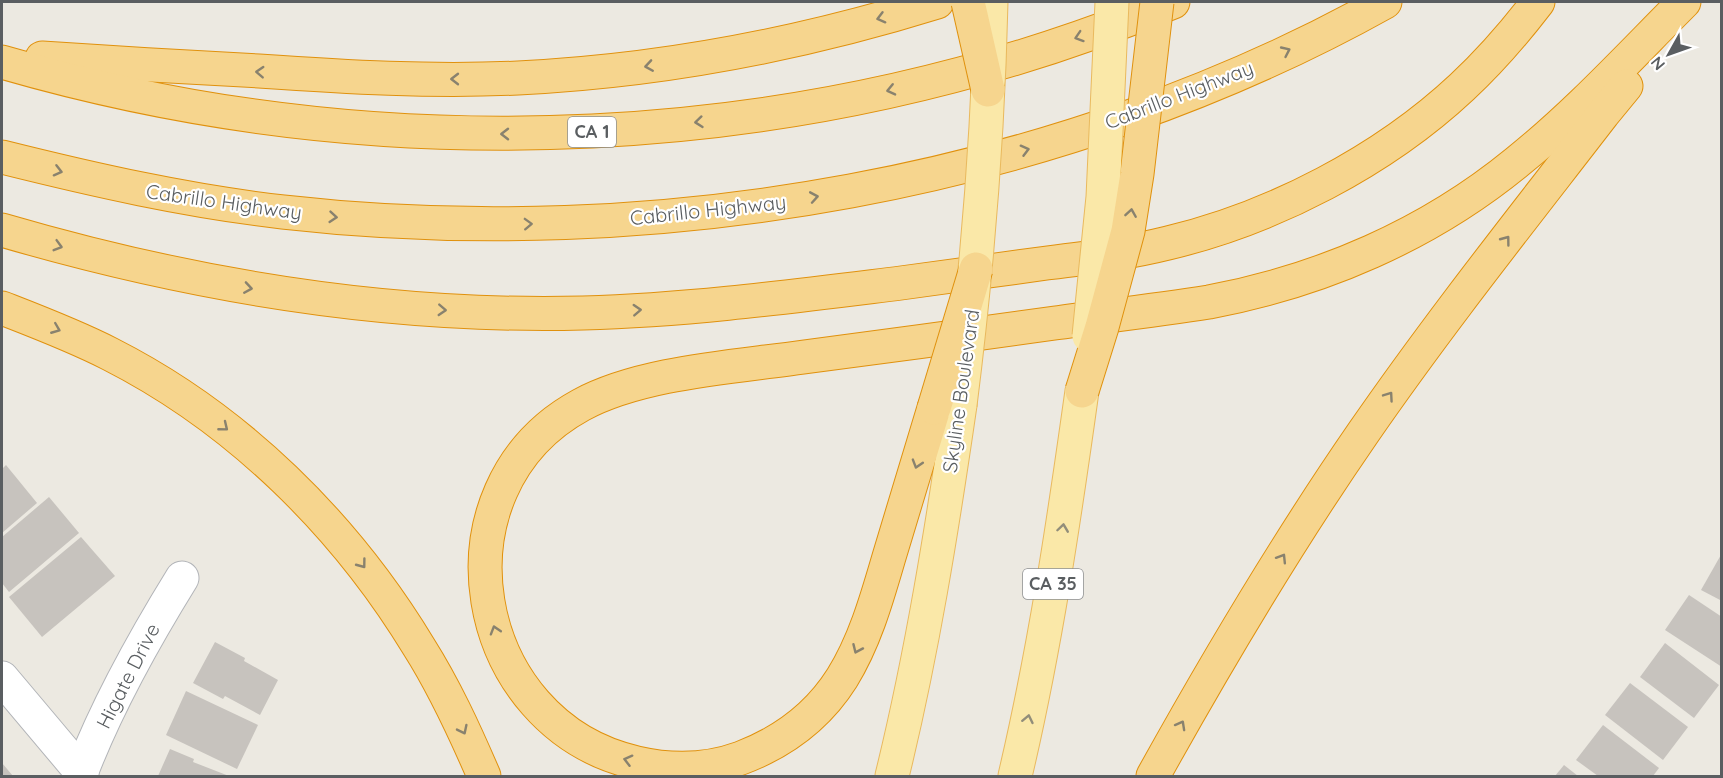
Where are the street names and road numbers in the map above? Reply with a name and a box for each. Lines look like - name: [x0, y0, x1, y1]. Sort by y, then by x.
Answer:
- street label: Cabrillo Highway: [1101, 55, 1257, 134]
- road number: CA 1: [568, 117, 616, 147]
- street label: Cabrillo Highway: [145, 178, 304, 225]
- street label: Cabrillo Highway: [629, 189, 787, 230]
- street label: Skyline Boulevard: [937, 308, 984, 474]
- road number: CA 35: [1023, 569, 1083, 599]
- street label: Higate Drive: [90, 619, 165, 733]

